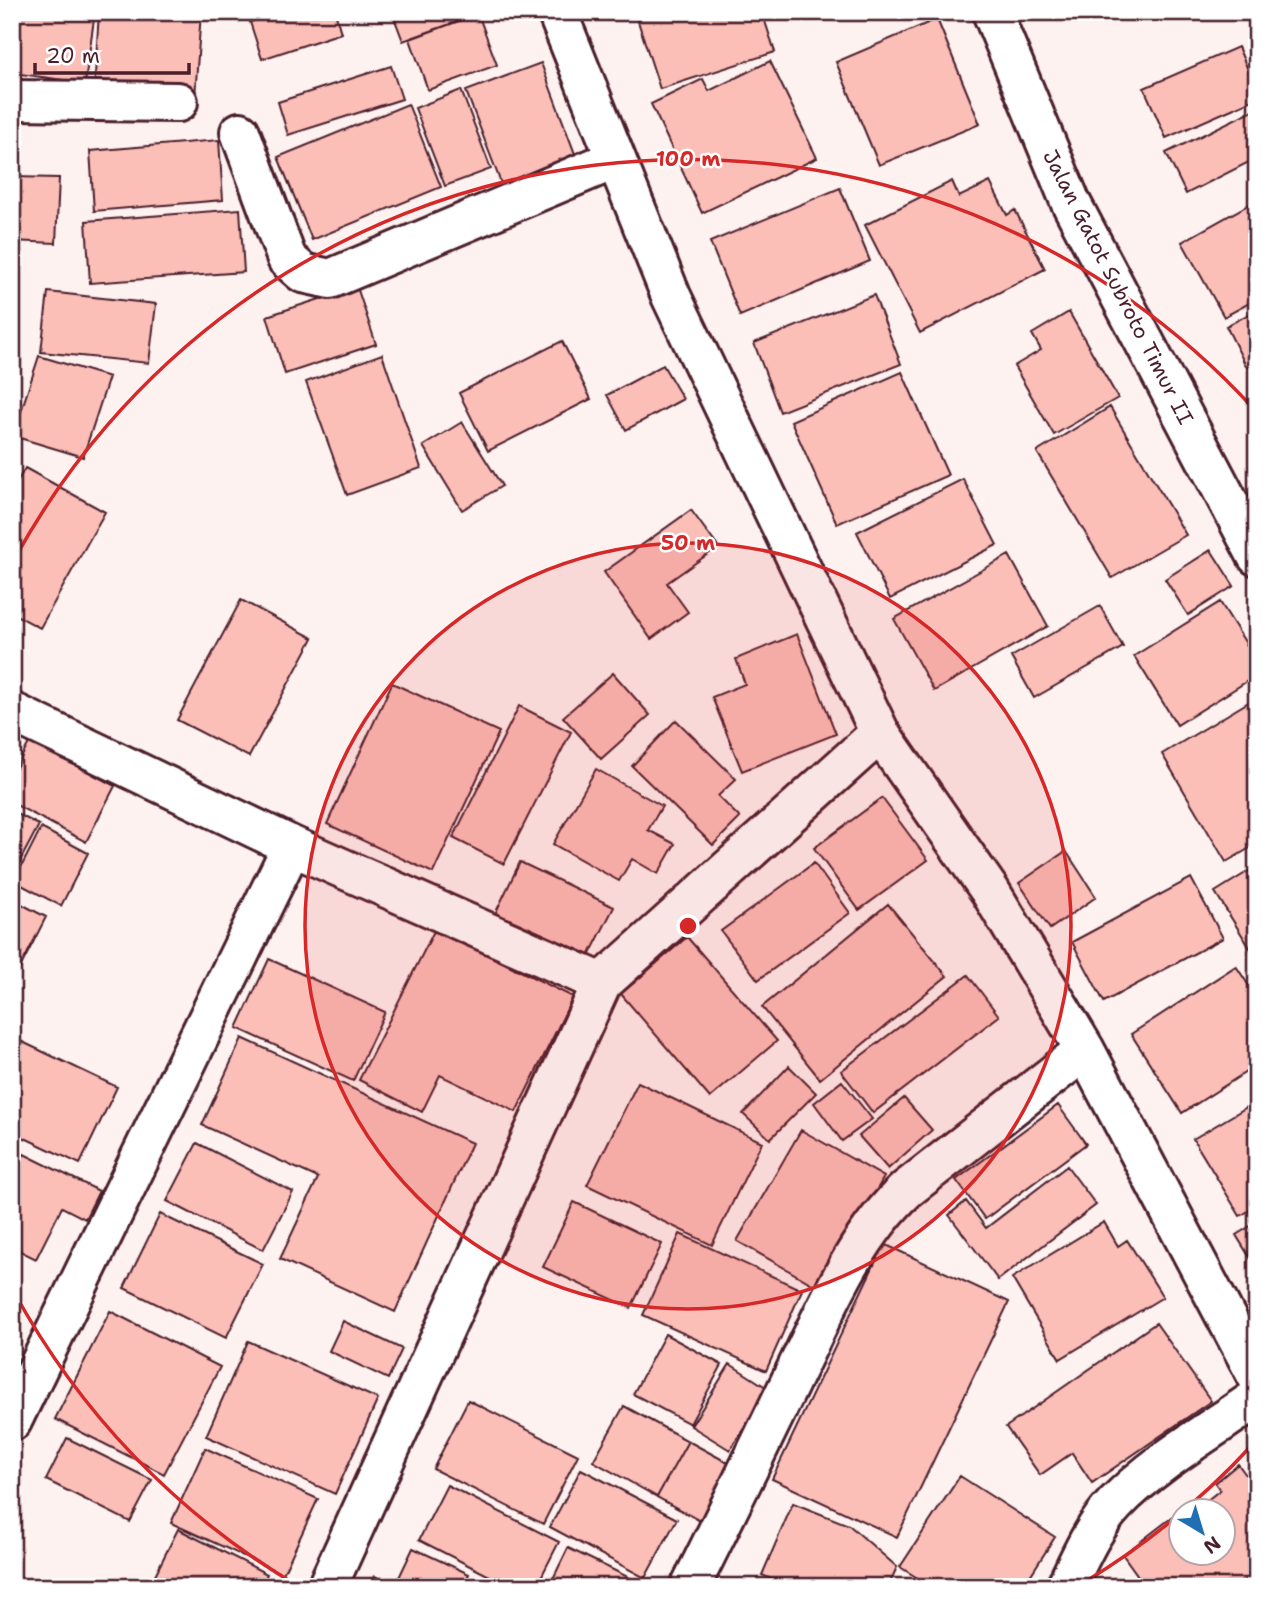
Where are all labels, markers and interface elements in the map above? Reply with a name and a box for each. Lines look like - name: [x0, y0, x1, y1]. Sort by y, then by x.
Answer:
- scale bar: [35, 32, 189, 76]
- text: 20 m: [46, 42, 100, 70]
- text: 100 m: [656, 145, 720, 173]
- street label: Jalan Gatot Subroto Timur II: [1036, 145, 1200, 429]
- text: 50 m: [661, 529, 715, 557]
- centre of rings: [676, 914, 700, 938]
- north arrow: [1168, 1498, 1238, 1568]
- text: N: [1199, 1531, 1226, 1559]

